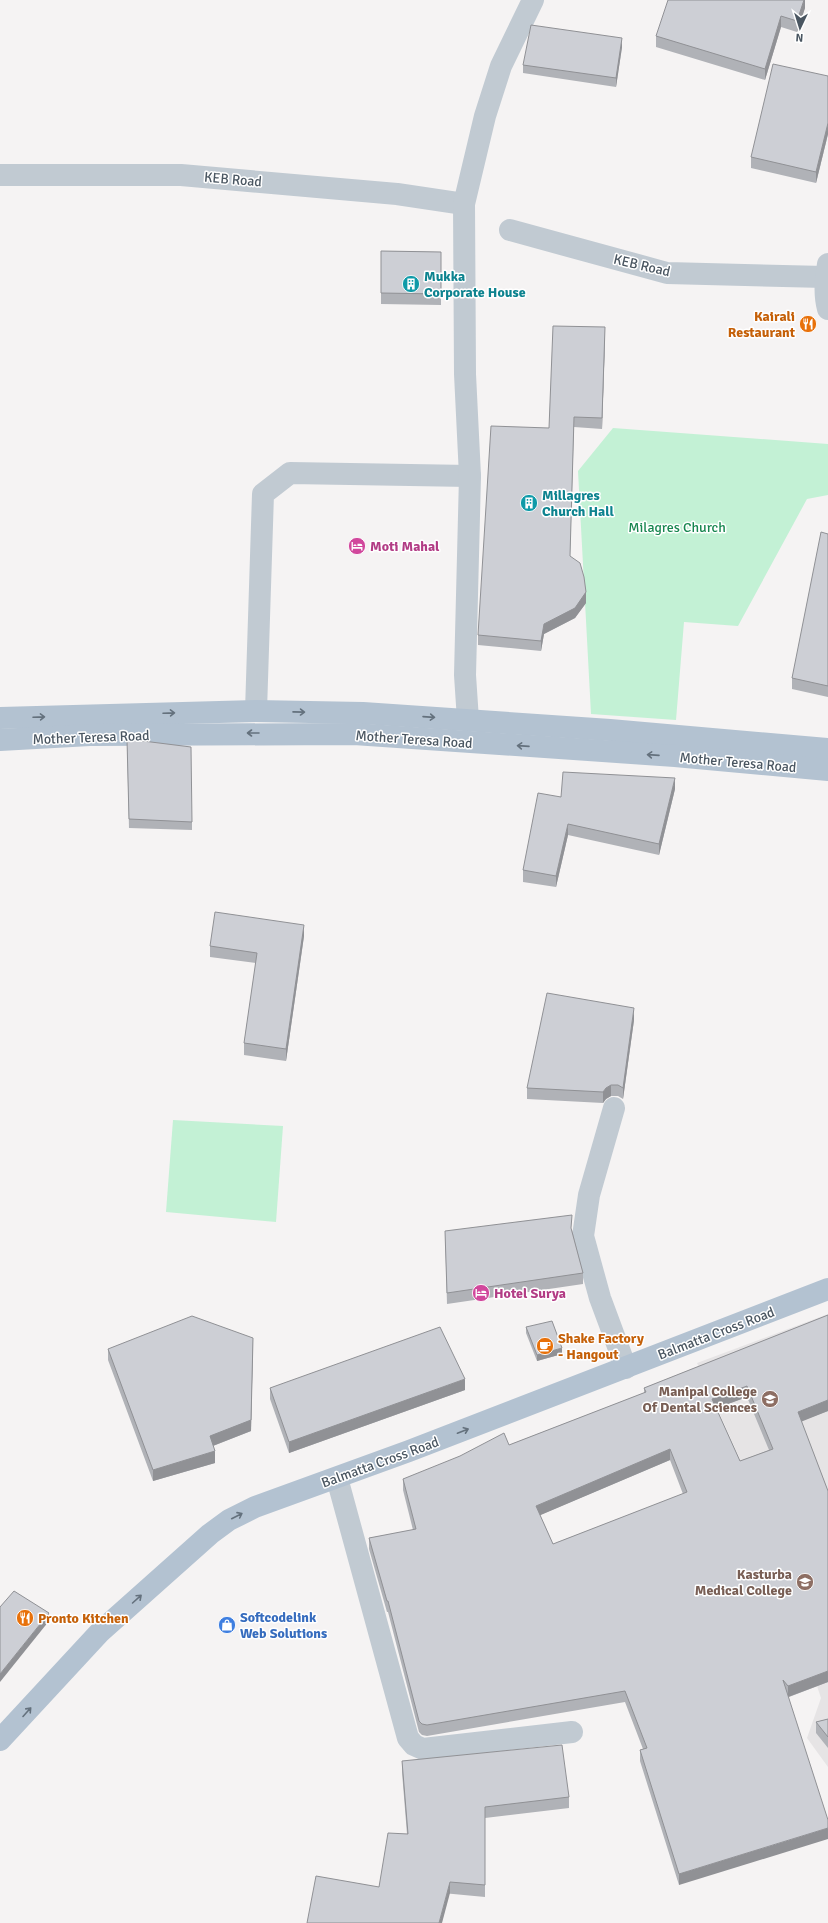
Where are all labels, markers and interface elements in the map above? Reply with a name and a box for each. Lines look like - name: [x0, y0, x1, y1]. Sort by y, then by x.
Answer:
- north arrow: [780, 8, 820, 48]
- text: N: [795, 31, 804, 44]
- street label: KEB Road: [203, 169, 262, 190]
- street label: KEB Road: [612, 251, 672, 280]
- place label: Mukka Corporate House: [424, 268, 526, 301]
- building icon: Mukka Corporate House: [401, 274, 421, 294]
- place label: Kairali Restaurant: [728, 308, 796, 341]
- restaurant icon: Kairali Restaurant: [798, 314, 818, 334]
- place label: Millagres Church Hall: [542, 487, 615, 520]
- building icon: Millagres Church Hall: [519, 493, 539, 513]
- park label: Milagres Church: [628, 519, 726, 536]
- hotel icon: Moti Mahal: [347, 536, 367, 556]
- place label: Moti Mahal: [370, 538, 440, 555]
- one-way arrow: [292, 708, 305, 716]
- one-way arrow: [162, 709, 175, 717]
- one-way arrow: [32, 713, 45, 721]
- one-way arrow: [422, 714, 435, 721]
- street label: Mother Teresa Road: [32, 727, 150, 748]
- street label: Mother Teresa Road: [355, 727, 473, 752]
- one-way arrow: [247, 729, 260, 737]
- one-way arrow: [517, 742, 530, 749]
- street label: Mother Teresa Road: [679, 749, 797, 776]
- one-way arrow: [647, 751, 660, 758]
- hotel icon: Hotel Surya: [471, 1283, 491, 1303]
- place label: Hotel Surya: [494, 1285, 566, 1302]
- street label: Balmatta Cross Road: [655, 1303, 777, 1364]
- place label: Shake Factory - Hangout: [558, 1330, 644, 1363]
- cafe icon: Shake Factory - Hangout: [535, 1336, 555, 1356]
- place label: Manipal College Of Dental Sciences: [643, 1383, 757, 1416]
- school or university icon: Manipal College Of Dental Sciences: [760, 1389, 780, 1409]
- one-way arrow: [456, 1426, 468, 1434]
- street label: Balmatta Cross Road: [319, 1433, 441, 1492]
- one-way arrow: [230, 1512, 242, 1519]
- place label: Kasturba Medical College: [695, 1566, 792, 1599]
- school or university icon: Kasturba Medical College: [795, 1572, 815, 1592]
- one-way arrow: [132, 1595, 142, 1604]
- restaurant icon: Pronto Kitchen: [15, 1608, 35, 1628]
- place label: Softcodelink Web Solutions: [240, 1609, 327, 1642]
- place label: Pronto Kitchen: [38, 1610, 129, 1627]
- shop icon: Softcodelink Web Solutions: [217, 1615, 237, 1635]
- one-way arrow: [23, 1707, 32, 1718]

